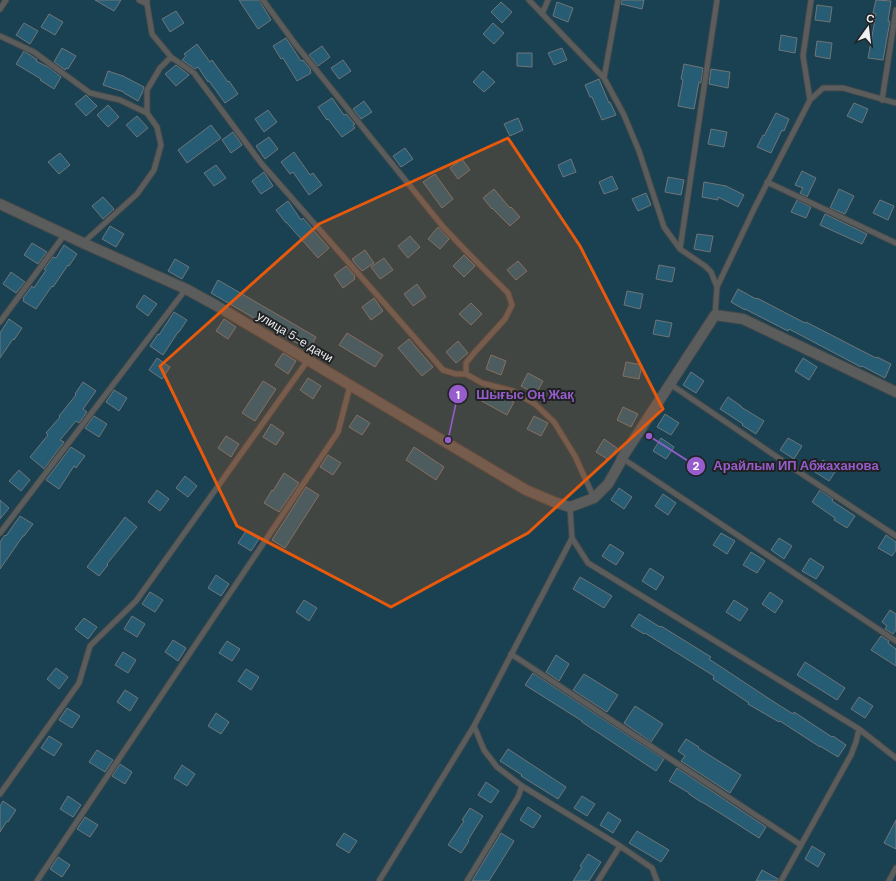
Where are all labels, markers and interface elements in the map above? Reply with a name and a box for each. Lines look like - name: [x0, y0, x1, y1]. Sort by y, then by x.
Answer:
- north arrow: [848, 8, 888, 48]
- text: С: [865, 11, 876, 26]
- street label: улица 5-е дачи: [254, 308, 336, 366]
- callout: Шығыс Оң Жақ: [448, 382, 582, 407]
- text: Шығыс Оң Жақ: [476, 386, 574, 403]
- text: 1: [456, 387, 460, 403]
- callout: Арайлым ИП Абжаханова: [686, 453, 887, 478]
- text: Арайлым ИП Абжаханова: [713, 457, 879, 474]
- text: 2: [693, 458, 700, 474]

